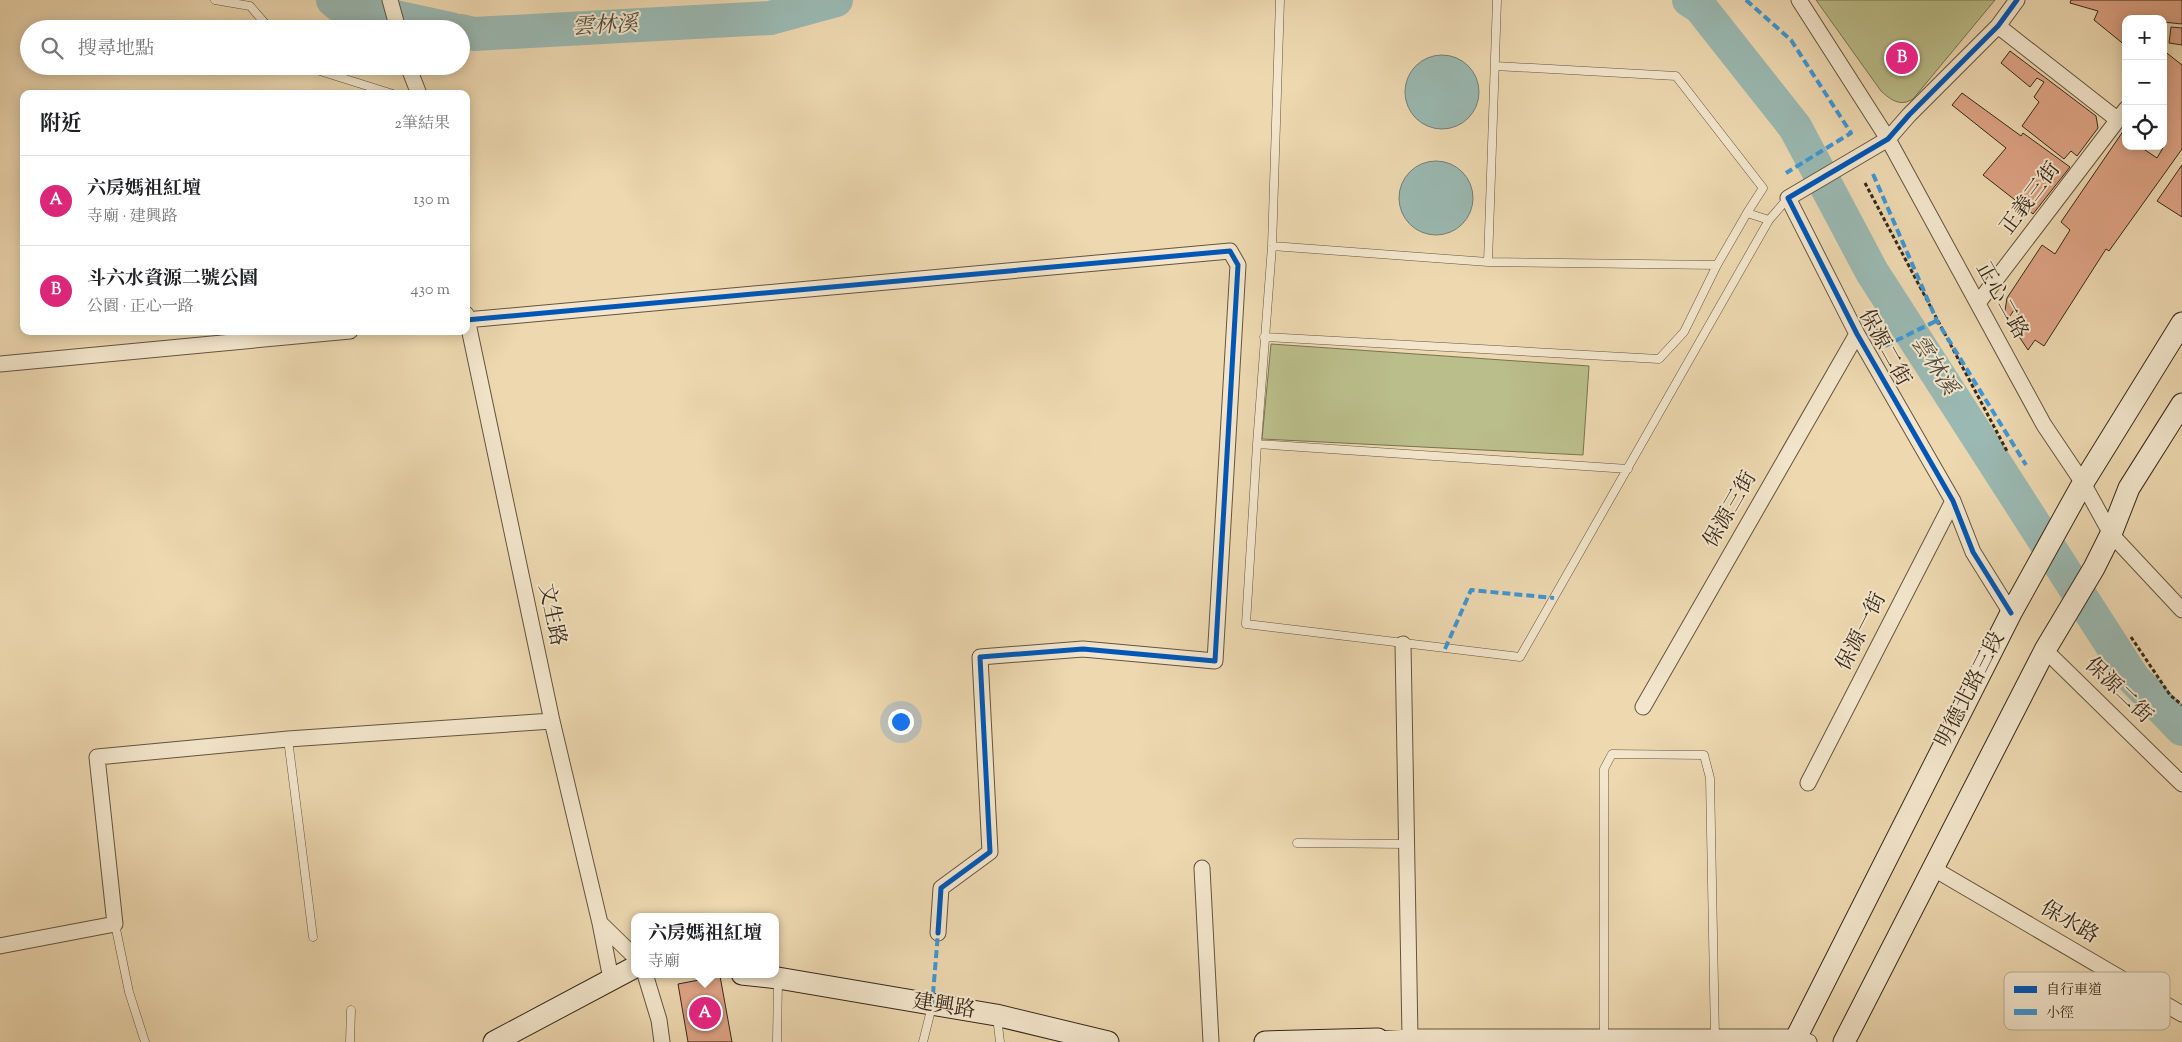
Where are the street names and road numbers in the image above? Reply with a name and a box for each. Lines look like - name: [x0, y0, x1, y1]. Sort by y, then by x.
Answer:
- street label: 正義三街: [1994, 156, 2068, 242]
- street label: 正心二路: [1968, 257, 2034, 345]
- street label: 保源二街: [1851, 304, 1917, 392]
- street label: 保源三街: [1697, 466, 1765, 554]
- street label: 文生路: [530, 581, 572, 649]
- street label: 保源一街: [1830, 588, 1894, 676]
- street label: 明德北路三段: [1929, 627, 2013, 753]
- street label: 保源二街: [2077, 651, 2159, 731]
- street label: 保水路: [2034, 894, 2104, 952]
- street label: 建興路: [911, 987, 977, 1027]

